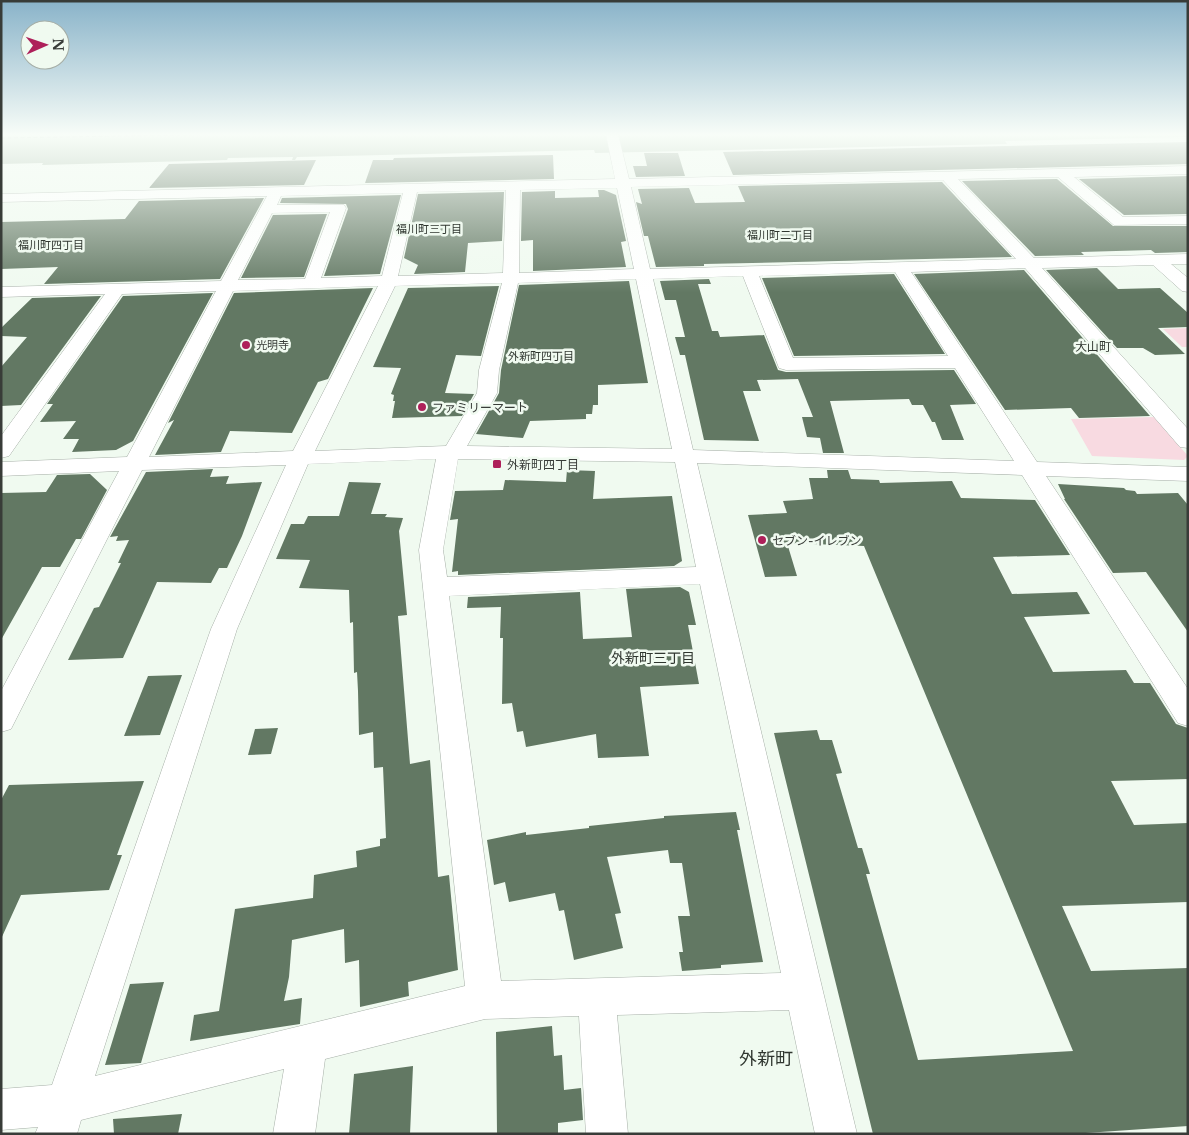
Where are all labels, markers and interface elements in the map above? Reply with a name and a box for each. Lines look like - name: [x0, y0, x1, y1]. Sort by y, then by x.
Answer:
- north arrow: [20, 20, 70, 70]
- text: N: [49, 38, 67, 51]
- district label: 福川町三丁目: [396, 222, 462, 236]
- district label: 福川町二丁目: [747, 228, 813, 242]
- district label: 福川町四丁目: [18, 238, 84, 252]
- place label: 光明寺: [256, 338, 289, 352]
- marker: 光明寺: [240, 339, 252, 351]
- district label: 大山町: [1075, 339, 1111, 354]
- district label: 外新町四丁目: [508, 349, 574, 363]
- place label: ファミリーマート: [432, 400, 528, 415]
- marker: ファミリーマート: [416, 401, 428, 413]
- place label: 外新町四丁目: [507, 457, 579, 472]
- marker: 外新町四丁目: [491, 458, 503, 470]
- place label: セブン-イレブン: [772, 533, 862, 548]
- marker: セブン-イレブン: [756, 534, 768, 546]
- district label: 外新町三丁目: [611, 649, 695, 667]
- district label: 外新町: [739, 1048, 793, 1070]

